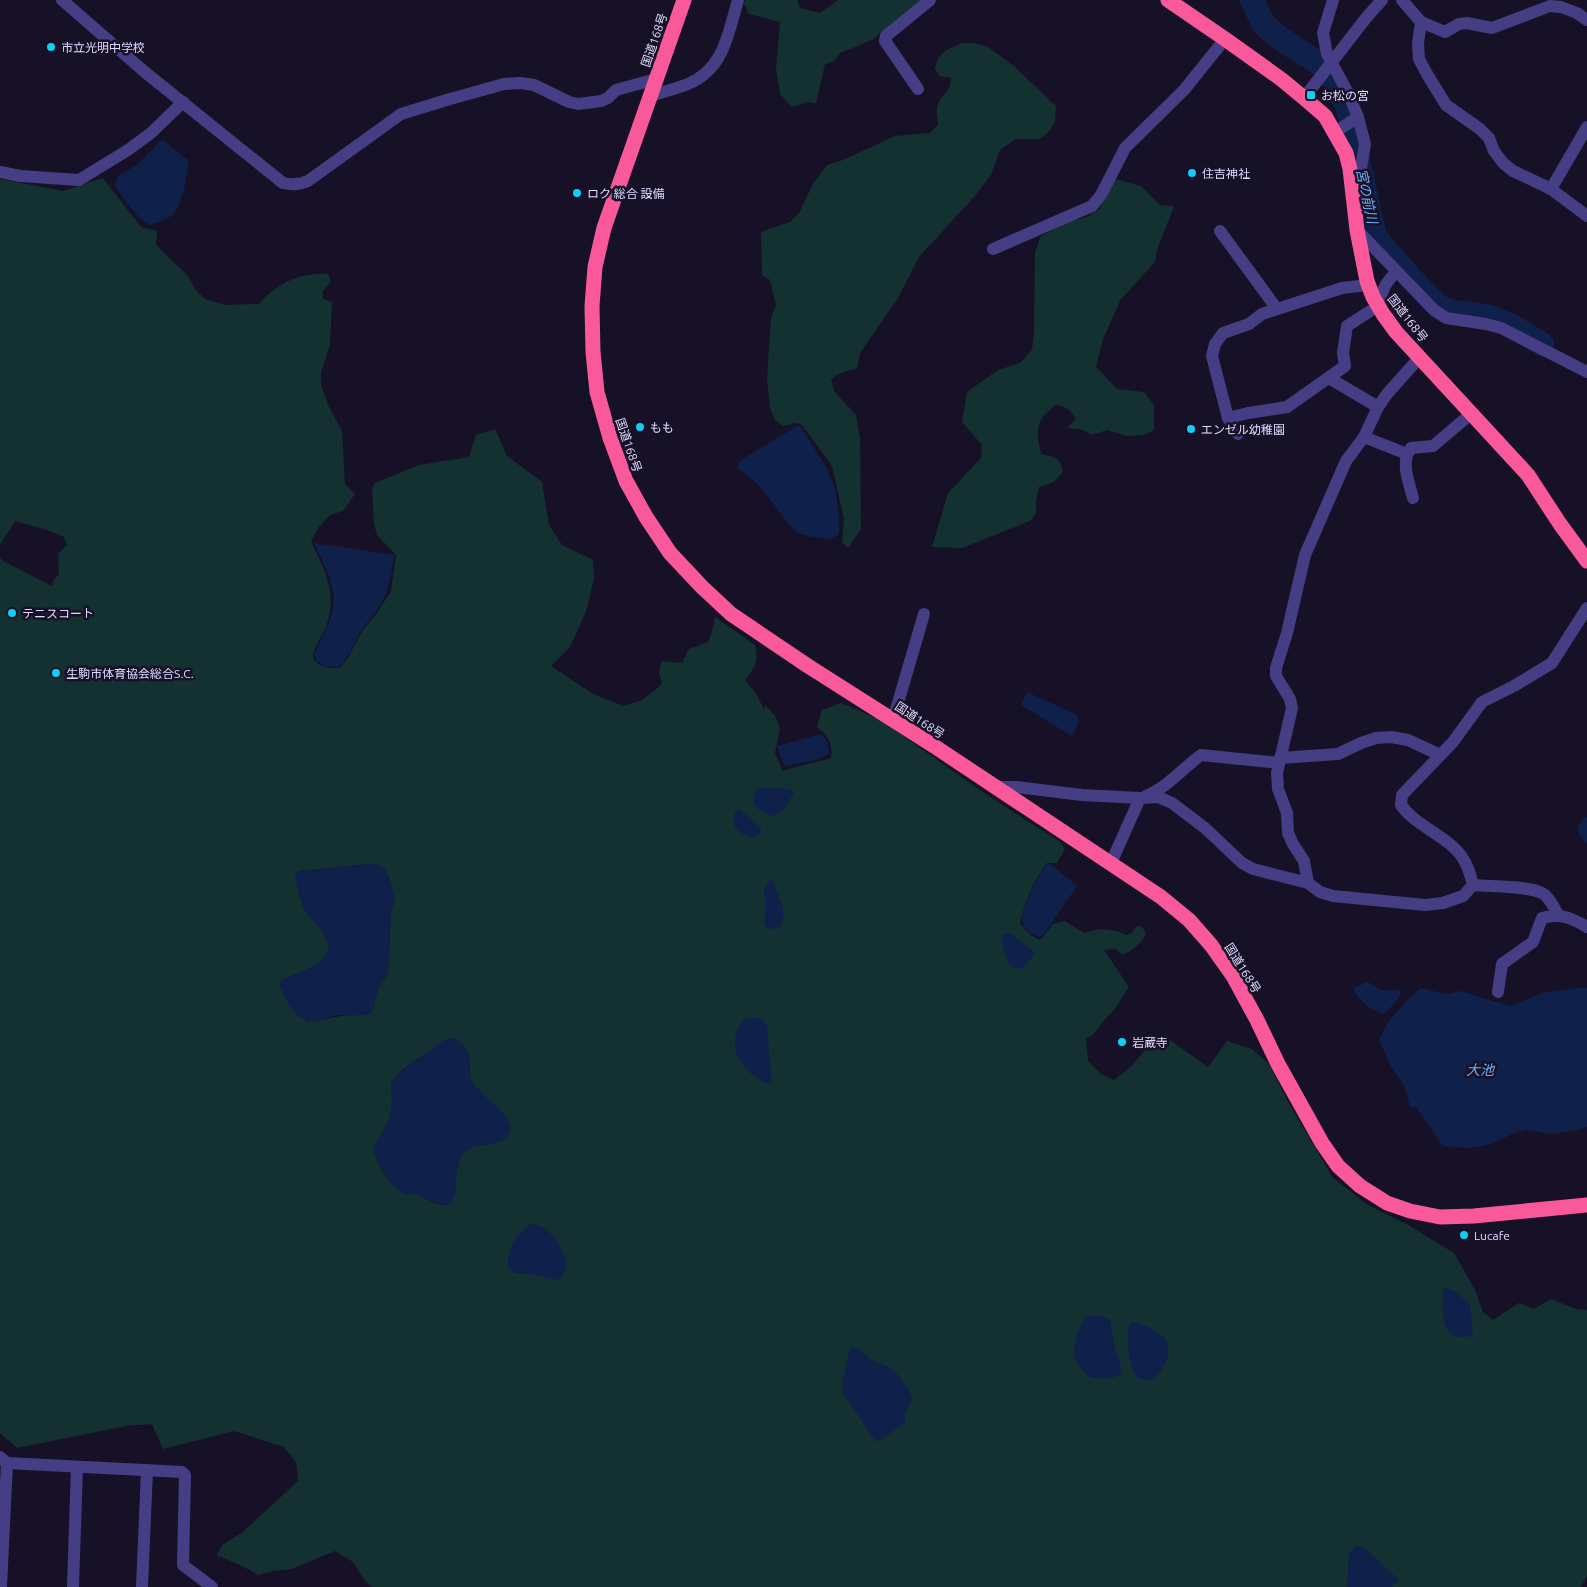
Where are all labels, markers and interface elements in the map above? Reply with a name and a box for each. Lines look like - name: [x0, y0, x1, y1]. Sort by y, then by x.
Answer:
- street label: 国道168号: [639, 11, 669, 69]
- marker: 市立光明中学校: [45, 41, 57, 53]
- place label: 市立光明中学校: [61, 41, 145, 54]
- marker: お松の宮: [1305, 89, 1317, 101]
- place label: お松の宮: [1321, 89, 1369, 102]
- marker: 住吉神社: [1186, 167, 1198, 179]
- place label: 住吉神社: [1202, 167, 1250, 180]
- water label: 宮の前川: [1353, 167, 1381, 227]
- marker: ロク 総合 設備: [571, 187, 583, 199]
- place label: ロク 総合 設備: [587, 187, 665, 200]
- street label: 国道168号: [1386, 292, 1430, 344]
- street label: 国道168号: [614, 416, 644, 474]
- marker: もも: [634, 421, 646, 433]
- place label: もも: [650, 421, 674, 434]
- marker: エンゼル幼稚園: [1185, 423, 1197, 435]
- place label: エンゼル幼稚園: [1201, 423, 1285, 436]
- marker: テニスコート: [6, 607, 18, 619]
- place label: テニスコート: [22, 607, 94, 620]
- marker: 生駒市体育協会総合S.C.: [50, 667, 62, 679]
- place label: 生駒市体育協会総合S.C.: [66, 667, 194, 680]
- street label: 国道168号: [893, 699, 947, 741]
- street label: 国道168号: [1223, 941, 1263, 995]
- marker: 岩蔵寺: [1116, 1036, 1128, 1048]
- place label: 岩蔵寺: [1132, 1036, 1168, 1049]
- water label: 大池: [1466, 1062, 1496, 1078]
- marker: Lucafe: [1458, 1229, 1470, 1241]
- place label: Lucafe: [1474, 1229, 1510, 1242]

